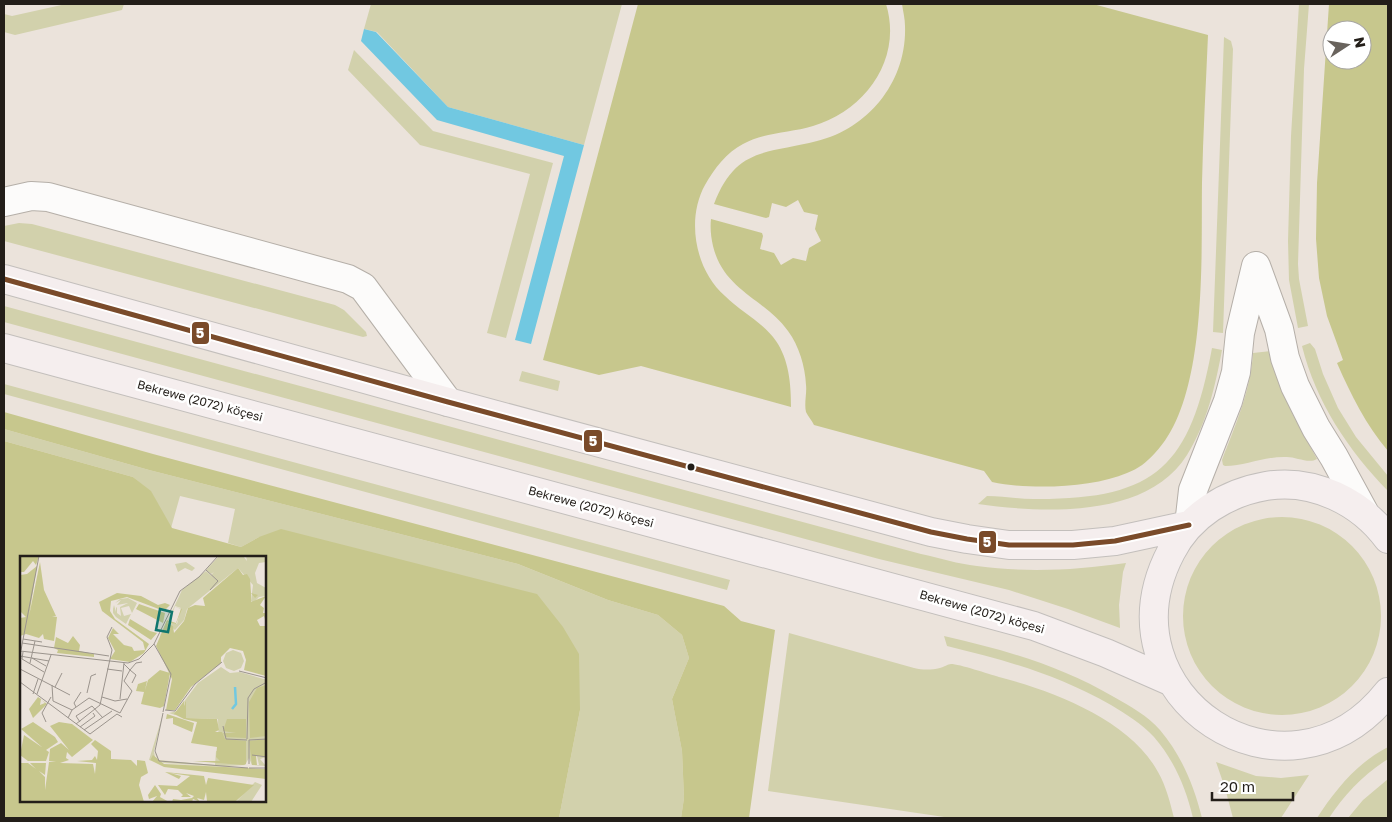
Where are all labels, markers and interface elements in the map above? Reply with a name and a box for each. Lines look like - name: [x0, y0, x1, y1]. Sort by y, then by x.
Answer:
- north arrow: [1322, 20, 1372, 70]
- text: N: [1351, 35, 1370, 49]
- line badge: 5: [191, 321, 210, 345]
- text: 5: [196, 324, 205, 341]
- street label: Bekrewe (2072) köçesi: [136, 377, 265, 425]
- line badge: 5: [583, 429, 603, 453]
- text: 5: [589, 432, 598, 449]
- unlabelled marker: [686, 462, 696, 472]
- street label: Bekrewe (2072) köçesi: [527, 483, 656, 531]
- line badge: 5: [978, 530, 997, 554]
- text: 5: [983, 533, 992, 550]
- inset map: [20, 556, 266, 802]
- street label: Bekrewe (2072) köçesi: [918, 586, 1046, 637]
- scale bar: [1212, 770, 1293, 802]
- text: 20 m: [1220, 777, 1255, 795]

